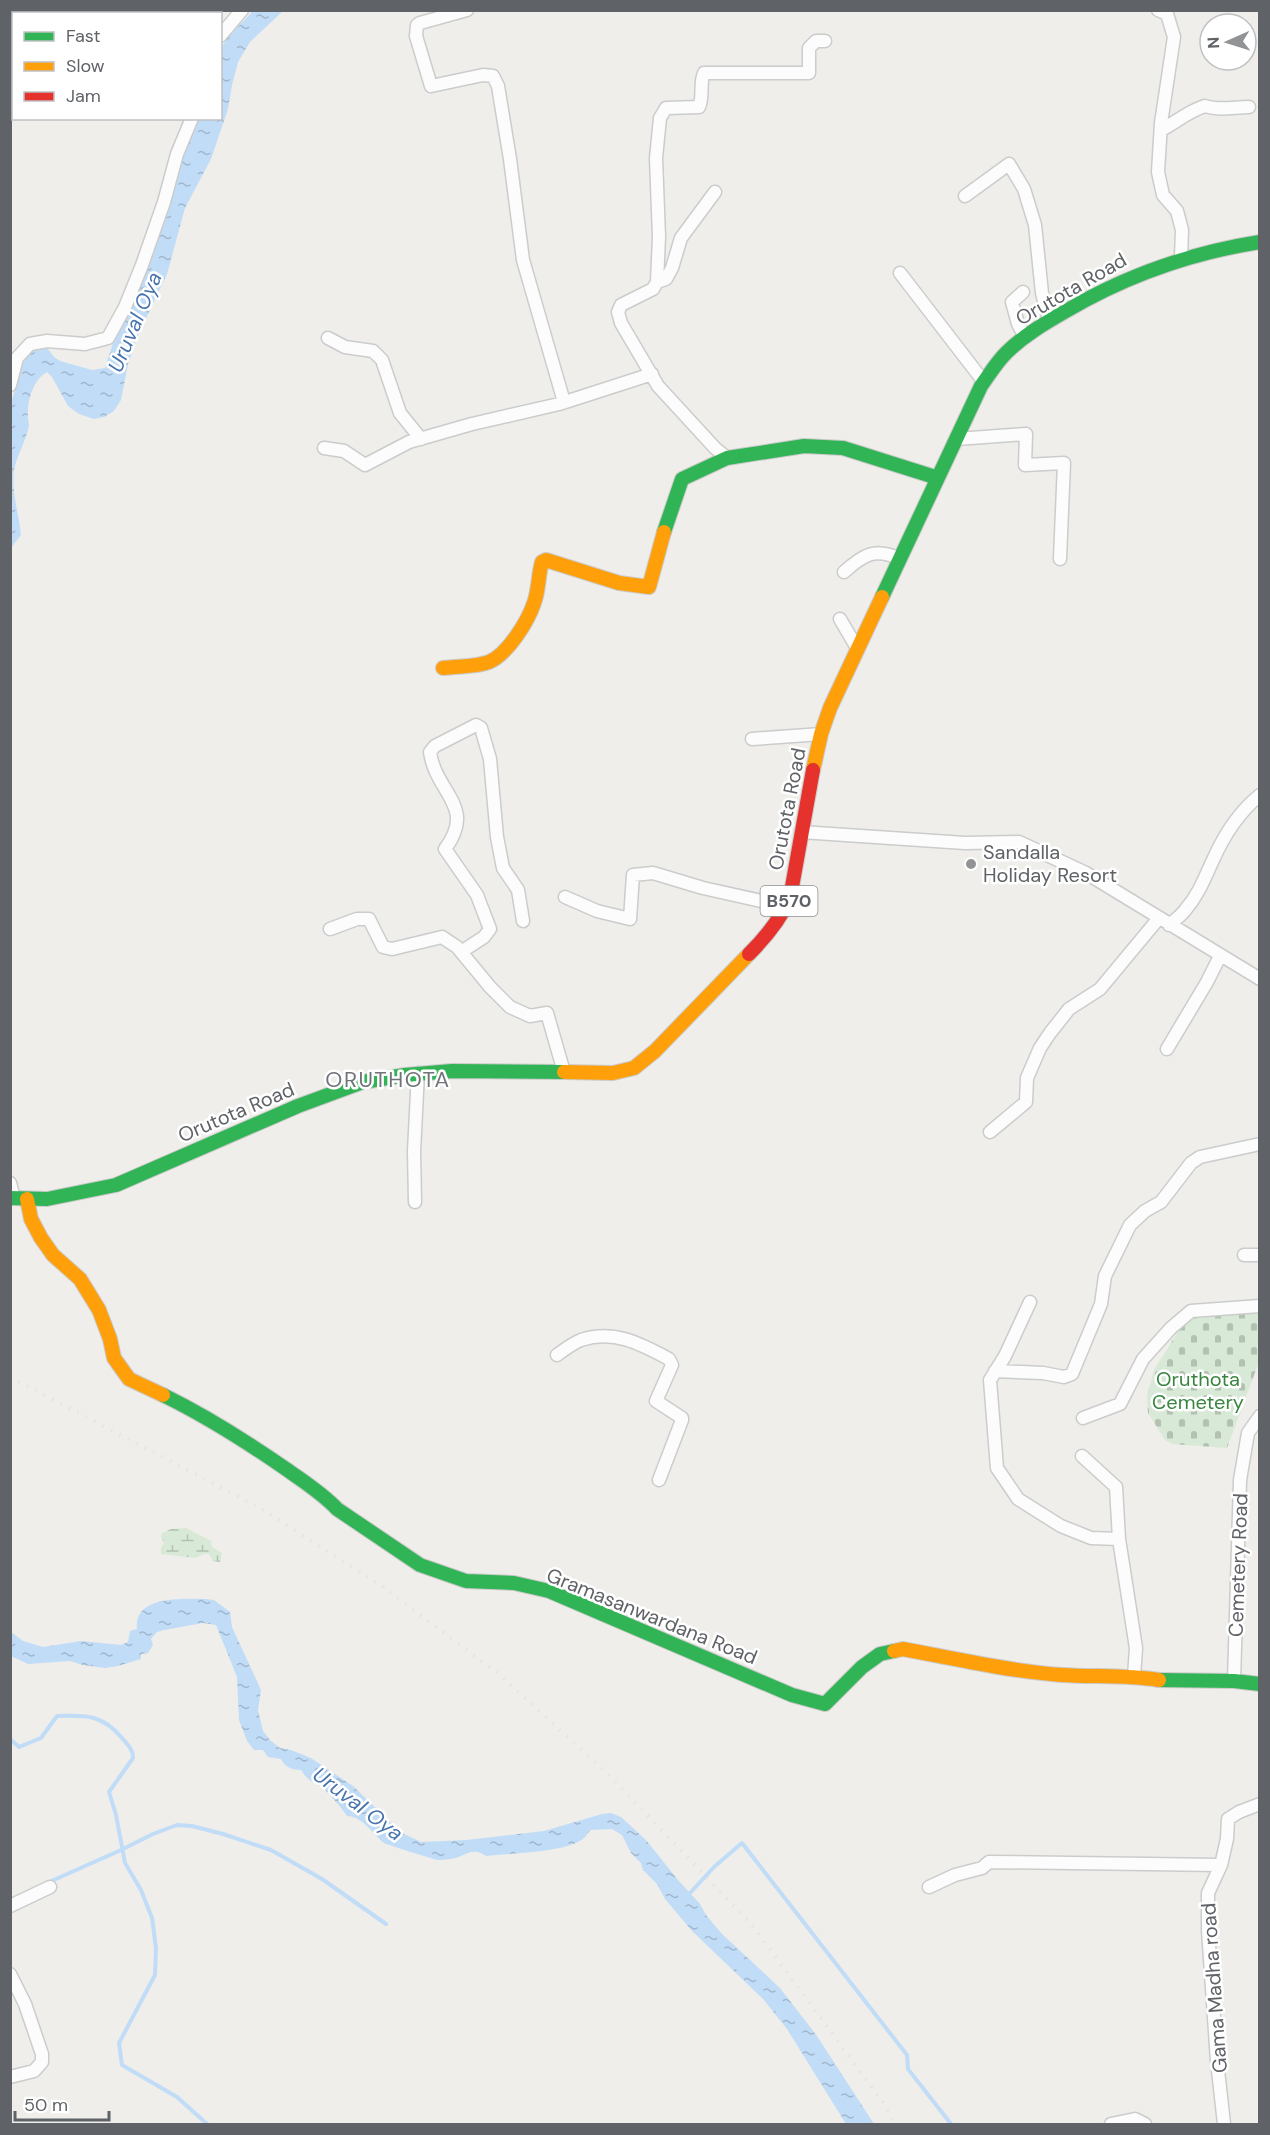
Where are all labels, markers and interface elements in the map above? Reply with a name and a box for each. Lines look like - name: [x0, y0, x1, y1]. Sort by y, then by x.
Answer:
- legend: [12, 12, 222, 120]
- north arrow: [1198, 12, 1258, 72]
- text: Fast: [66, 24, 101, 48]
- text: N: [1203, 36, 1224, 49]
- text: Slow: [66, 54, 105, 78]
- text: Jam: [66, 84, 101, 108]
- street label: Orutota Road: [1011, 247, 1131, 331]
- water label: Uruval Oya: [101, 268, 169, 376]
- street label: Orutota Road: [762, 746, 812, 872]
- place label: Sandalla Holiday Resort: [983, 839, 1117, 888]
- marker: Sandalla Holiday Resort: [964, 857, 978, 871]
- road number: B570: [760, 886, 818, 916]
- district label: ORUTHOTA: [325, 1065, 451, 1094]
- street label: Orutota Road: [174, 1076, 298, 1148]
- park label: Oruthota Cemetery: [1152, 1366, 1244, 1415]
- street label: Cemetery Road: [1222, 1493, 1254, 1637]
- street label: Gramasanwardana Road: [543, 1562, 761, 1670]
- water label: Uruval Oya: [307, 1761, 409, 1847]
- street label: Gama Madha road: [1195, 1902, 1233, 2074]
- scale bar: [15, 2084, 110, 2122]
- text: 50 m: [24, 2093, 68, 2117]

